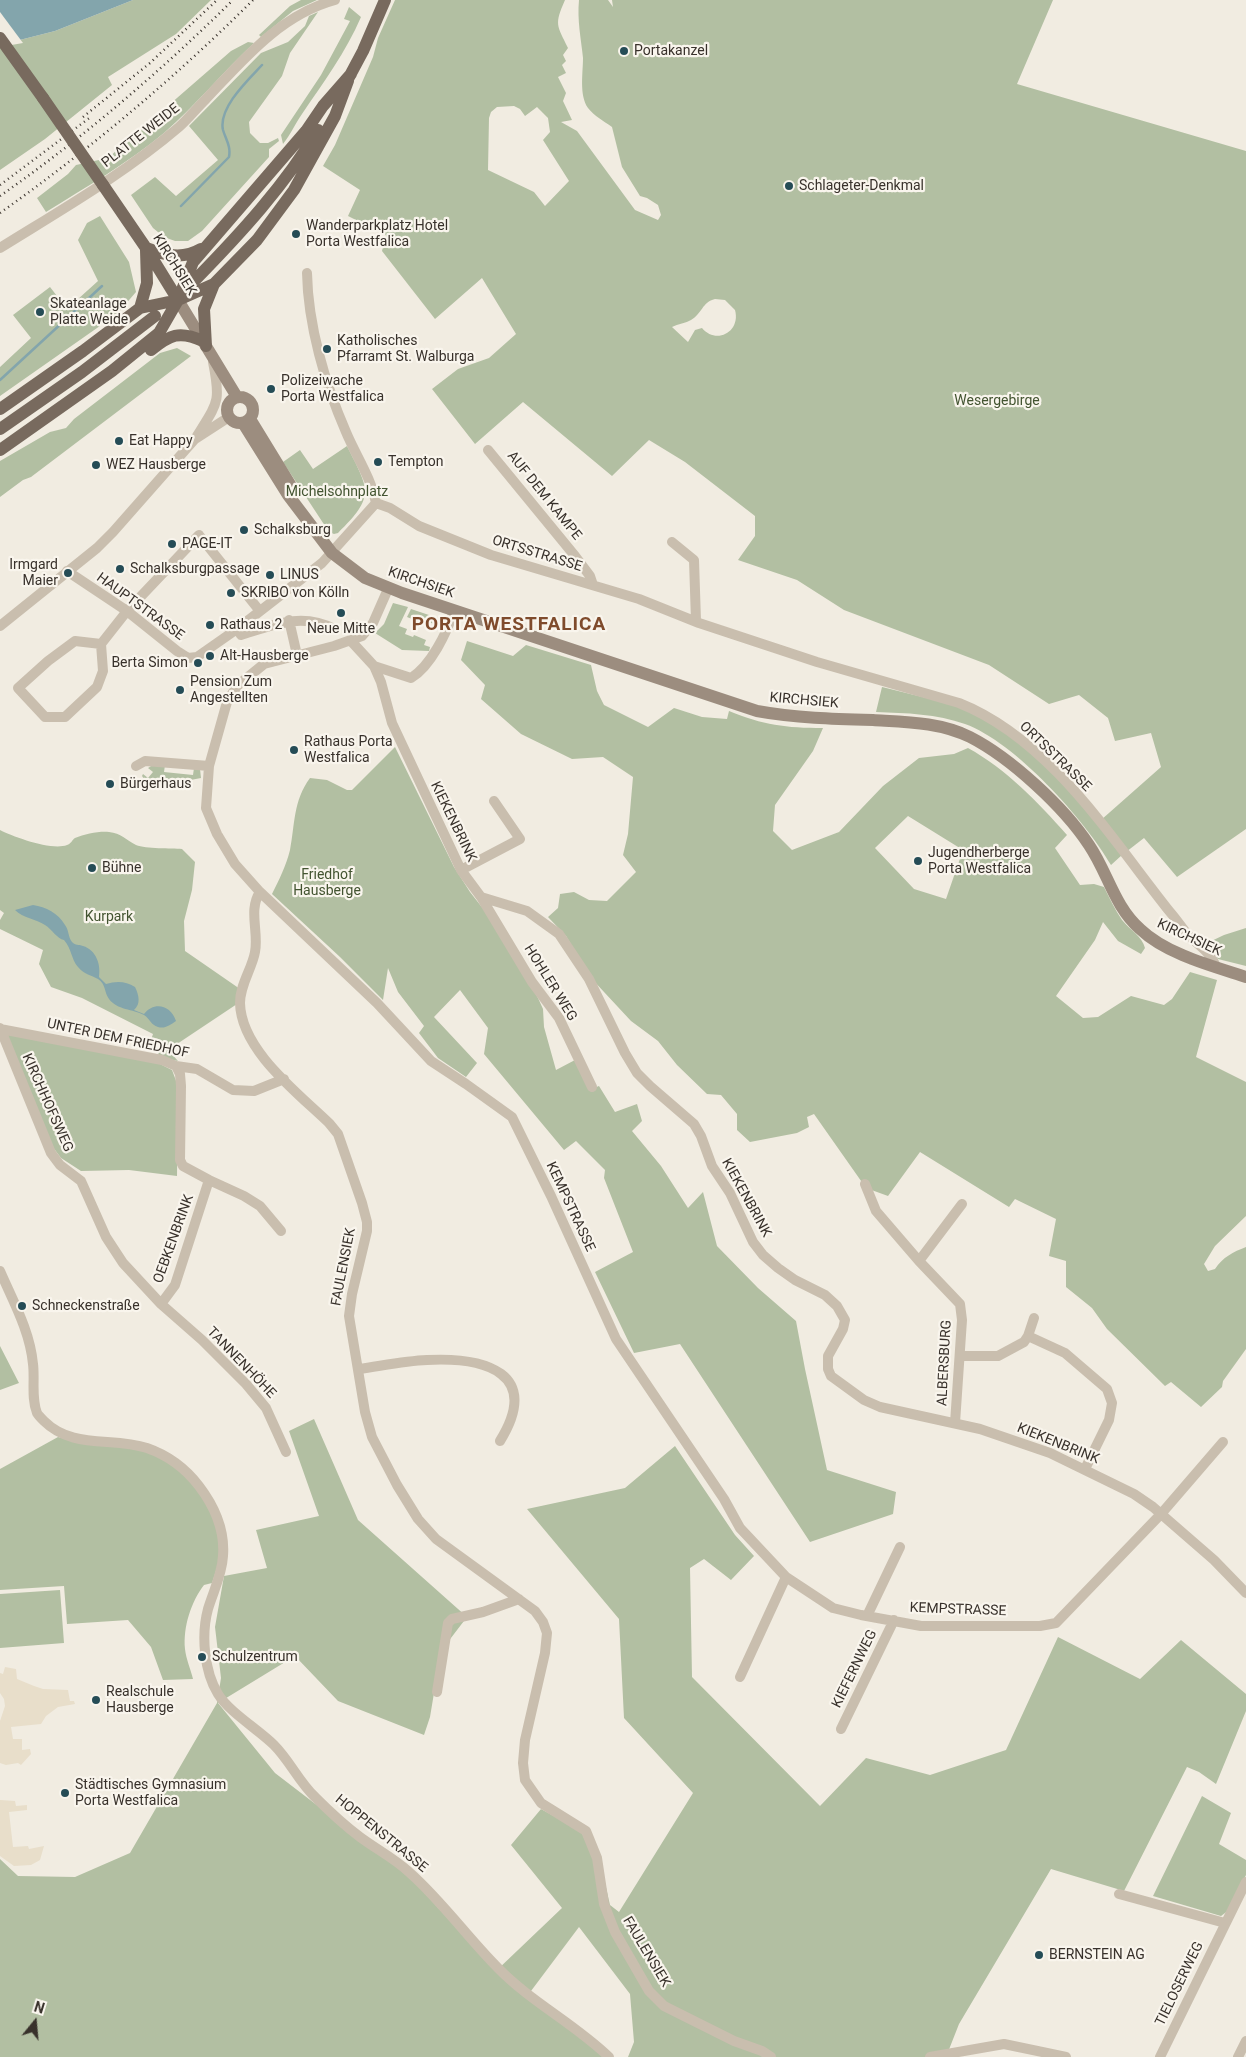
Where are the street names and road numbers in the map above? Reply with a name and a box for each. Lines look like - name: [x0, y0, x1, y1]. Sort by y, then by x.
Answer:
- street label: PLATTE WEIDE: [99, 100, 183, 172]
- street label: KIRCHSIEK: [149, 231, 199, 299]
- street label: AUF DEM KAMPE: [503, 448, 585, 544]
- street label: ORTSSTRASSE: [490, 532, 584, 576]
- street label: KIRCHSIEK: [386, 564, 456, 602]
- street label: HAUPTSTRASSE: [93, 570, 187, 644]
- street label: KIRCHSIEK: [769, 690, 839, 712]
- street label: ORTSSTRASSE: [1016, 719, 1094, 795]
- street label: KIEKENBRINK: [426, 779, 480, 865]
- street label: KIRCHSIEK: [1154, 916, 1224, 960]
- street label: HOHLER WEG: [520, 942, 580, 1024]
- street label: UNTER DEM FRIEDHOF: [45, 1016, 191, 1062]
- street label: KIRCHHOFSWEG: [18, 1051, 76, 1155]
- street label: KIEKENBRINK: [718, 1156, 774, 1240]
- street label: KEMPSTRASSE: [542, 1160, 598, 1254]
- street label: OEBKENBRINK: [150, 1192, 198, 1286]
- street label: FAULENSIEK: [328, 1227, 360, 1307]
- street label: ALBERSBURG: [934, 1319, 956, 1407]
- street label: TANNENHÖHE: [203, 1324, 279, 1402]
- street label: KIEKENBRINK: [1014, 1420, 1102, 1468]
- street label: KEMPSTRASSE: [909, 1600, 1007, 1620]
- street label: KIEFERNWEG: [829, 1627, 881, 1711]
- street label: HOPPENSTRASSE: [331, 1792, 431, 1876]
- street label: FAULENSIEK: [618, 1914, 674, 1990]
- street label: TIELOSERWEG: [1152, 1939, 1208, 2029]

